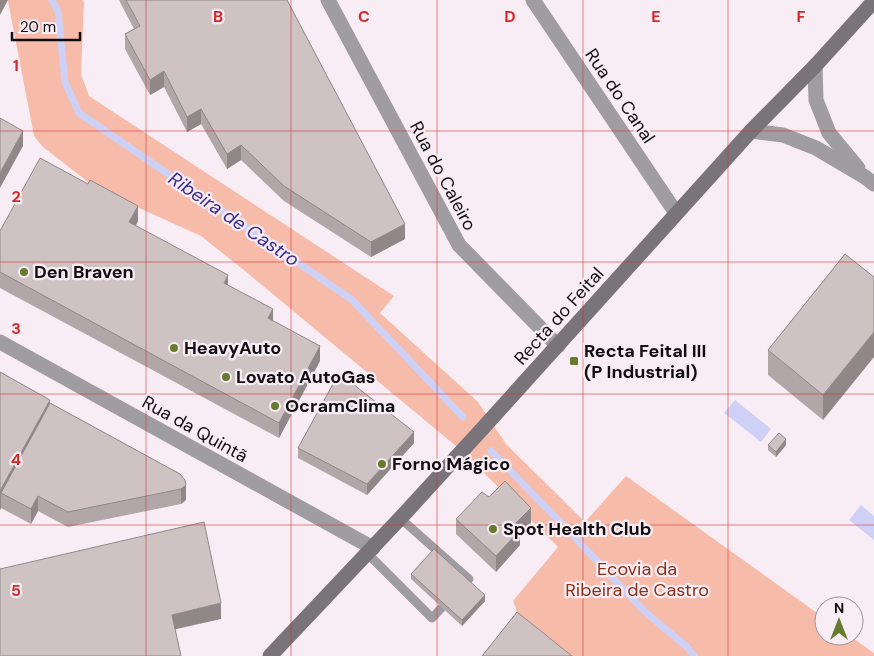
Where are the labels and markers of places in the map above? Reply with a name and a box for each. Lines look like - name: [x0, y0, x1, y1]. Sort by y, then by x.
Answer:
- place label: Den Braven: [34, 260, 134, 284]
- marker: Den Braven: [18, 266, 30, 278]
- place label: HeavyAuto: [184, 336, 281, 360]
- place label: Recta Feital III (P Industrial): [584, 339, 706, 384]
- marker: HeavyAuto: [168, 342, 180, 354]
- marker: Recta Feital III (P Industrial): [568, 355, 580, 367]
- place label: Lovato AutoGas: [236, 365, 375, 389]
- marker: Lovato AutoGas: [220, 371, 232, 383]
- place label: OcramClima: [285, 394, 395, 418]
- marker: OcramClima: [269, 400, 281, 412]
- place label: Forno Mágico: [392, 452, 510, 476]
- marker: Forno Mágico: [376, 458, 388, 470]
- place label: Spot Health Club: [503, 517, 651, 541]
- marker: Spot Health Club: [487, 523, 499, 535]

